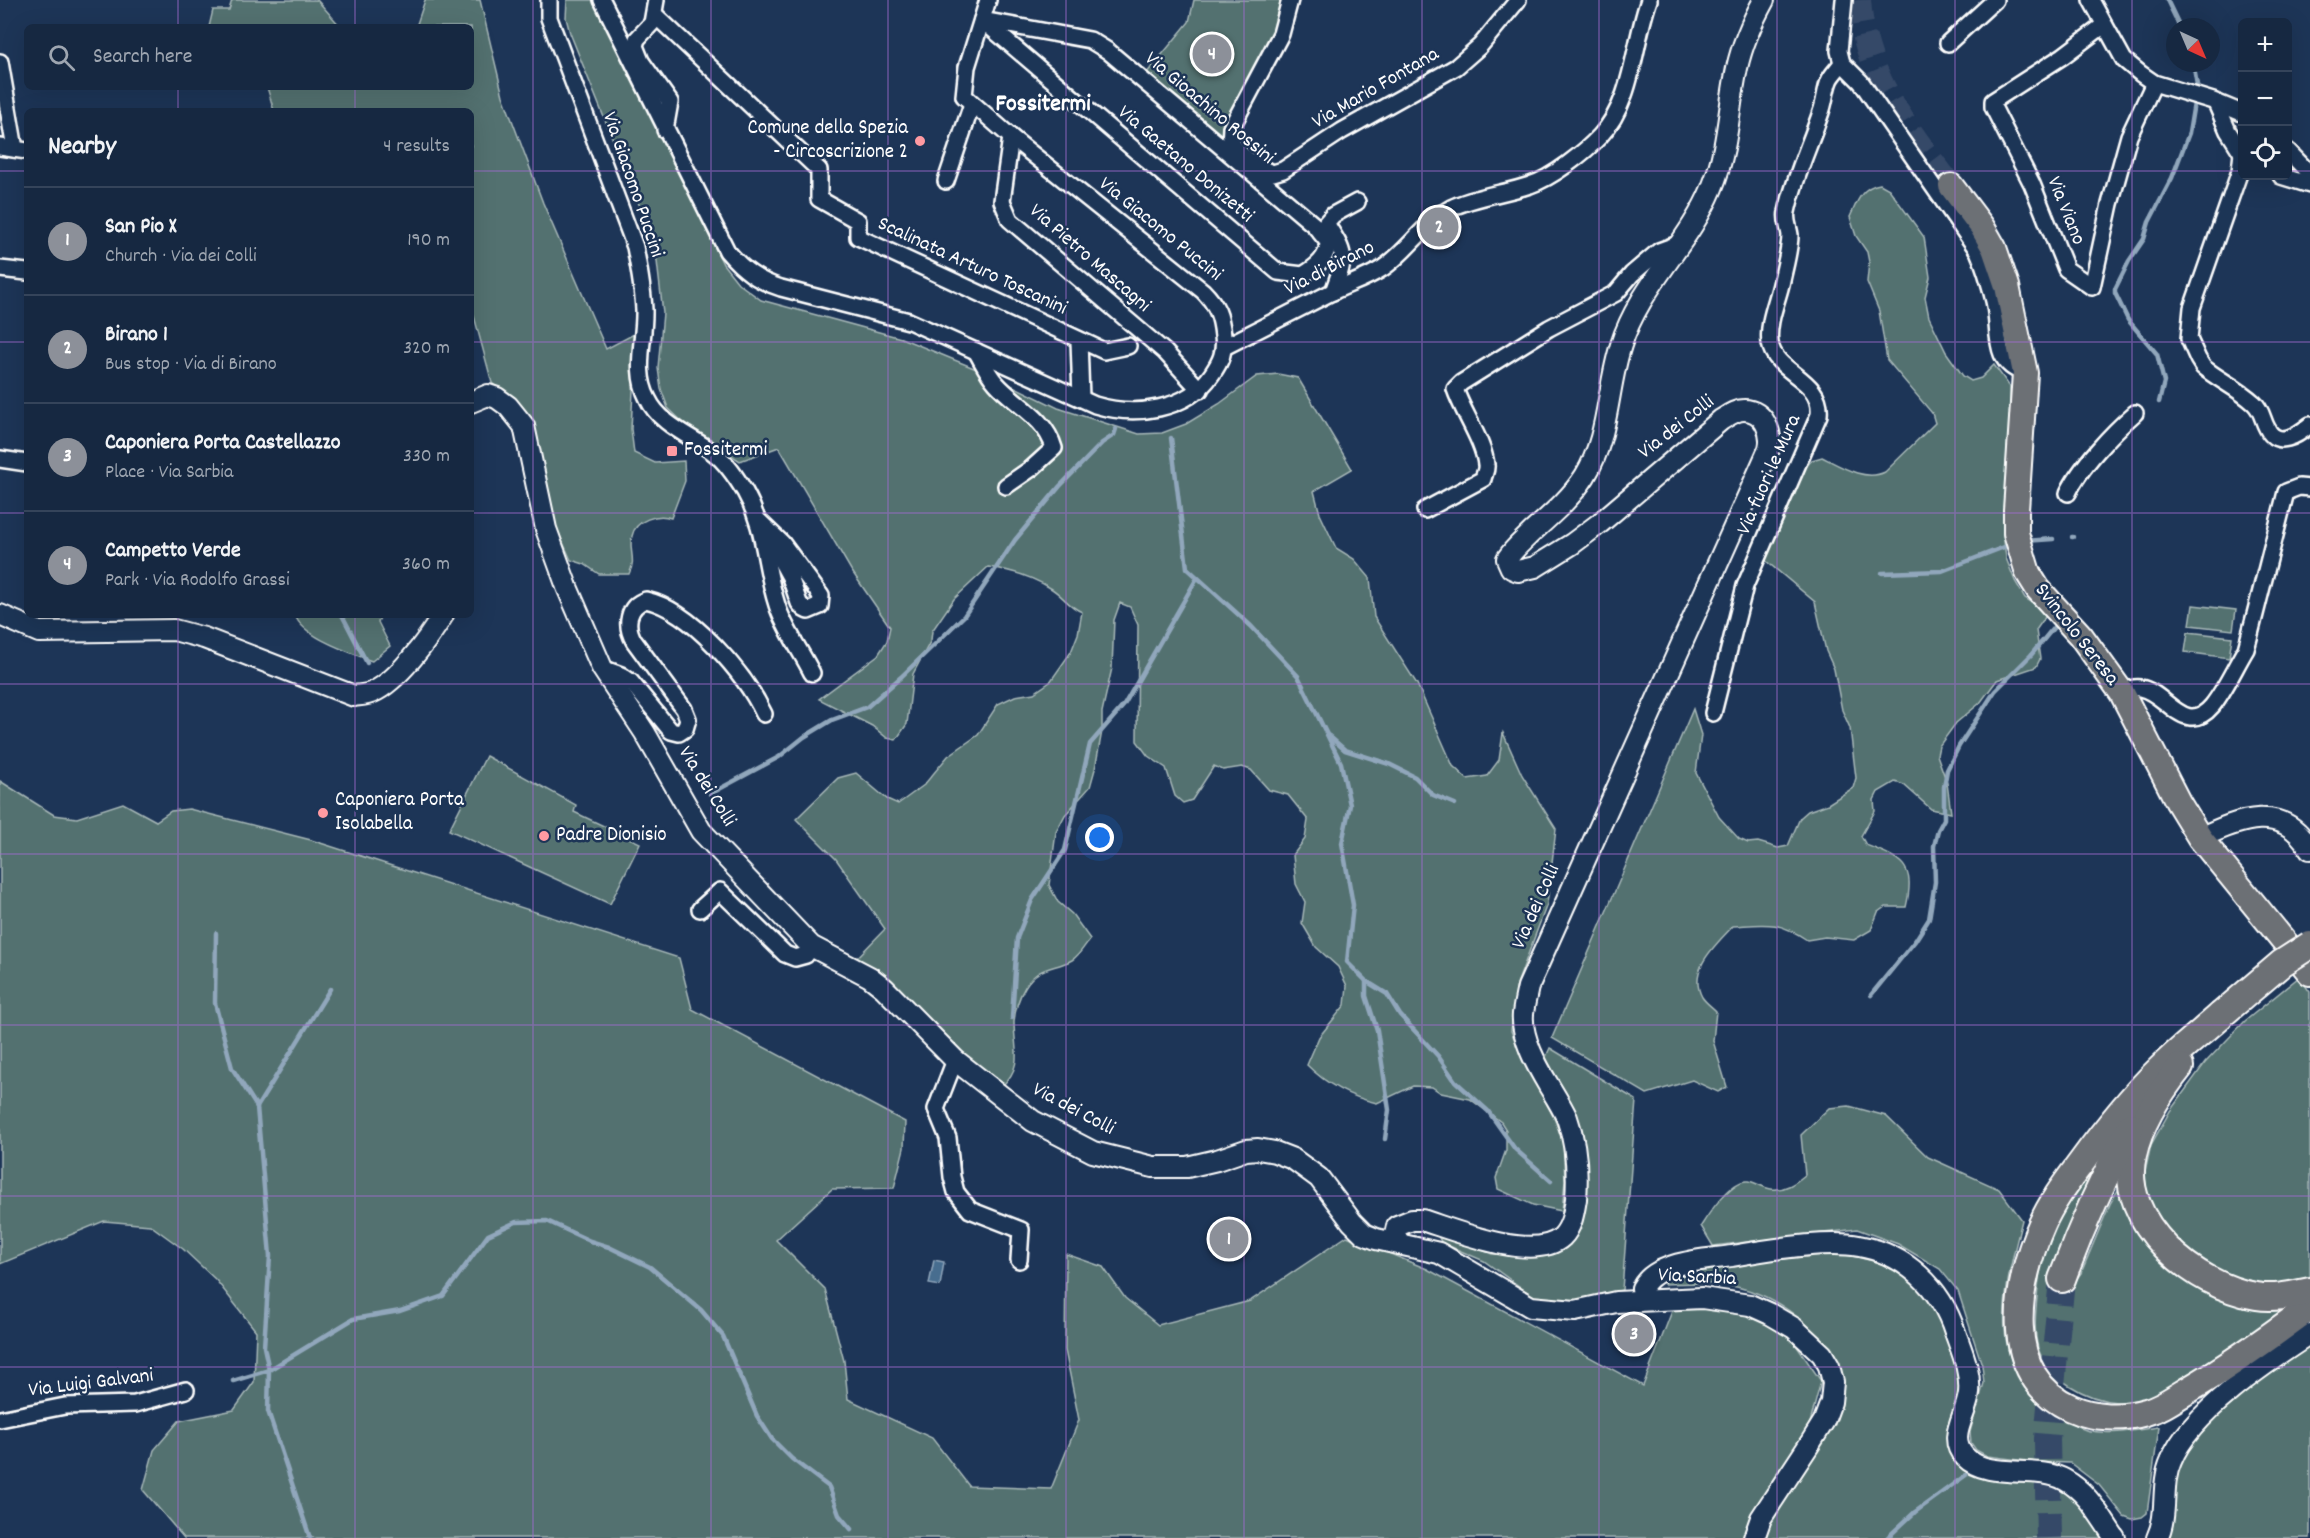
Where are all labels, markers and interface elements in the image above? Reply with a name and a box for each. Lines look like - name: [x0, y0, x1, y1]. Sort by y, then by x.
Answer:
- north arrow: [2166, 18, 2220, 72]
- map controls: [2238, 18, 2292, 180]
- button: +: [2238, 18, 2292, 72]
- search box: [24, 24, 474, 90]
- pin: 4: [1192, 32, 1232, 76]
- street label: Via Mario Fontana: [1307, 40, 1446, 138]
- icon: search: [45, 41, 78, 74]
- text: Search here: [93, 42, 192, 73]
- street label: Via Gioachino Rossini: [1137, 45, 1281, 173]
- button: −: [2238, 72, 2292, 126]
- district label: Fossitermi: [995, 88, 1091, 122]
- street label: Via Gaetano Donizetti: [1110, 99, 1260, 231]
- street label: Via Giacomo Puccini: [593, 108, 671, 262]
- place label: Comune della Spezia - Circoscrizione 2: [747, 114, 909, 168]
- button: locate: [2238, 126, 2292, 180]
- text: Nearby: [48, 129, 116, 166]
- text: 4 results: [383, 133, 450, 161]
- marker: Comune della Spezia - Circoscrizione 2: [913, 134, 927, 148]
- street label: Via Giacomo Puccini: [1091, 170, 1229, 290]
- street label: Via Viano: [2038, 172, 2092, 250]
- street label: Via Pietro Mascagni: [1021, 198, 1157, 321]
- pin: 2: [1420, 204, 1458, 250]
- street label: Scalinata Arturo Toscanini: [872, 210, 1072, 324]
- text: San Pio X: [105, 212, 177, 243]
- text: 1: [65, 227, 70, 255]
- text: 190 m: [407, 227, 450, 255]
- street label: Via di Birano: [1280, 233, 1380, 305]
- text: Church · Via dei Colli: [105, 243, 257, 271]
- text: Birano 1: [105, 320, 168, 351]
- text: 2: [63, 335, 72, 363]
- text: 320 m: [403, 335, 450, 363]
- text: Bus stop · Via di Birano: [105, 351, 277, 379]
- street label: Via dei Colli: [1632, 388, 1722, 467]
- street label: Via fuori le Mura: [1730, 409, 1810, 540]
- text: Caponiera Porta Castellazzo: [105, 428, 340, 459]
- place label: Fossitermi: [684, 436, 767, 466]
- text: 3: [63, 443, 72, 471]
- text: 330 m: [403, 443, 450, 471]
- marker: Fossitermi: [665, 444, 679, 458]
- text: Place · Via Sarbia: [105, 459, 233, 487]
- text: Campetto Verde: [105, 536, 241, 567]
- text: 4: [63, 551, 72, 579]
- text: 360 m: [402, 551, 450, 579]
- text: Park · Via Rodolfo Grassi: [105, 567, 290, 595]
- street label: Svincolo Seresa: [2026, 577, 2126, 693]
- street label: Via dei Colli: [669, 741, 743, 833]
- place label: Caponiera Porta Isolabella: [335, 786, 465, 840]
- marker: Caponiera Porta Isolabella: [316, 806, 330, 820]
- place label: Padre Dionisio: [556, 821, 667, 851]
- your location: [1085, 823, 1114, 852]
- marker: Padre Dionisio: [537, 829, 551, 843]
- street label: Via dei Colli: [1505, 860, 1569, 954]
- street label: Via dei Colli: [1026, 1076, 1120, 1144]
- pin: 1: [1210, 1216, 1248, 1262]
- street label: Via Sarbia: [1657, 1261, 1738, 1295]
- pin: 3: [1614, 1312, 1654, 1356]
- street label: Via Luigi Galvani: [27, 1361, 155, 1407]

